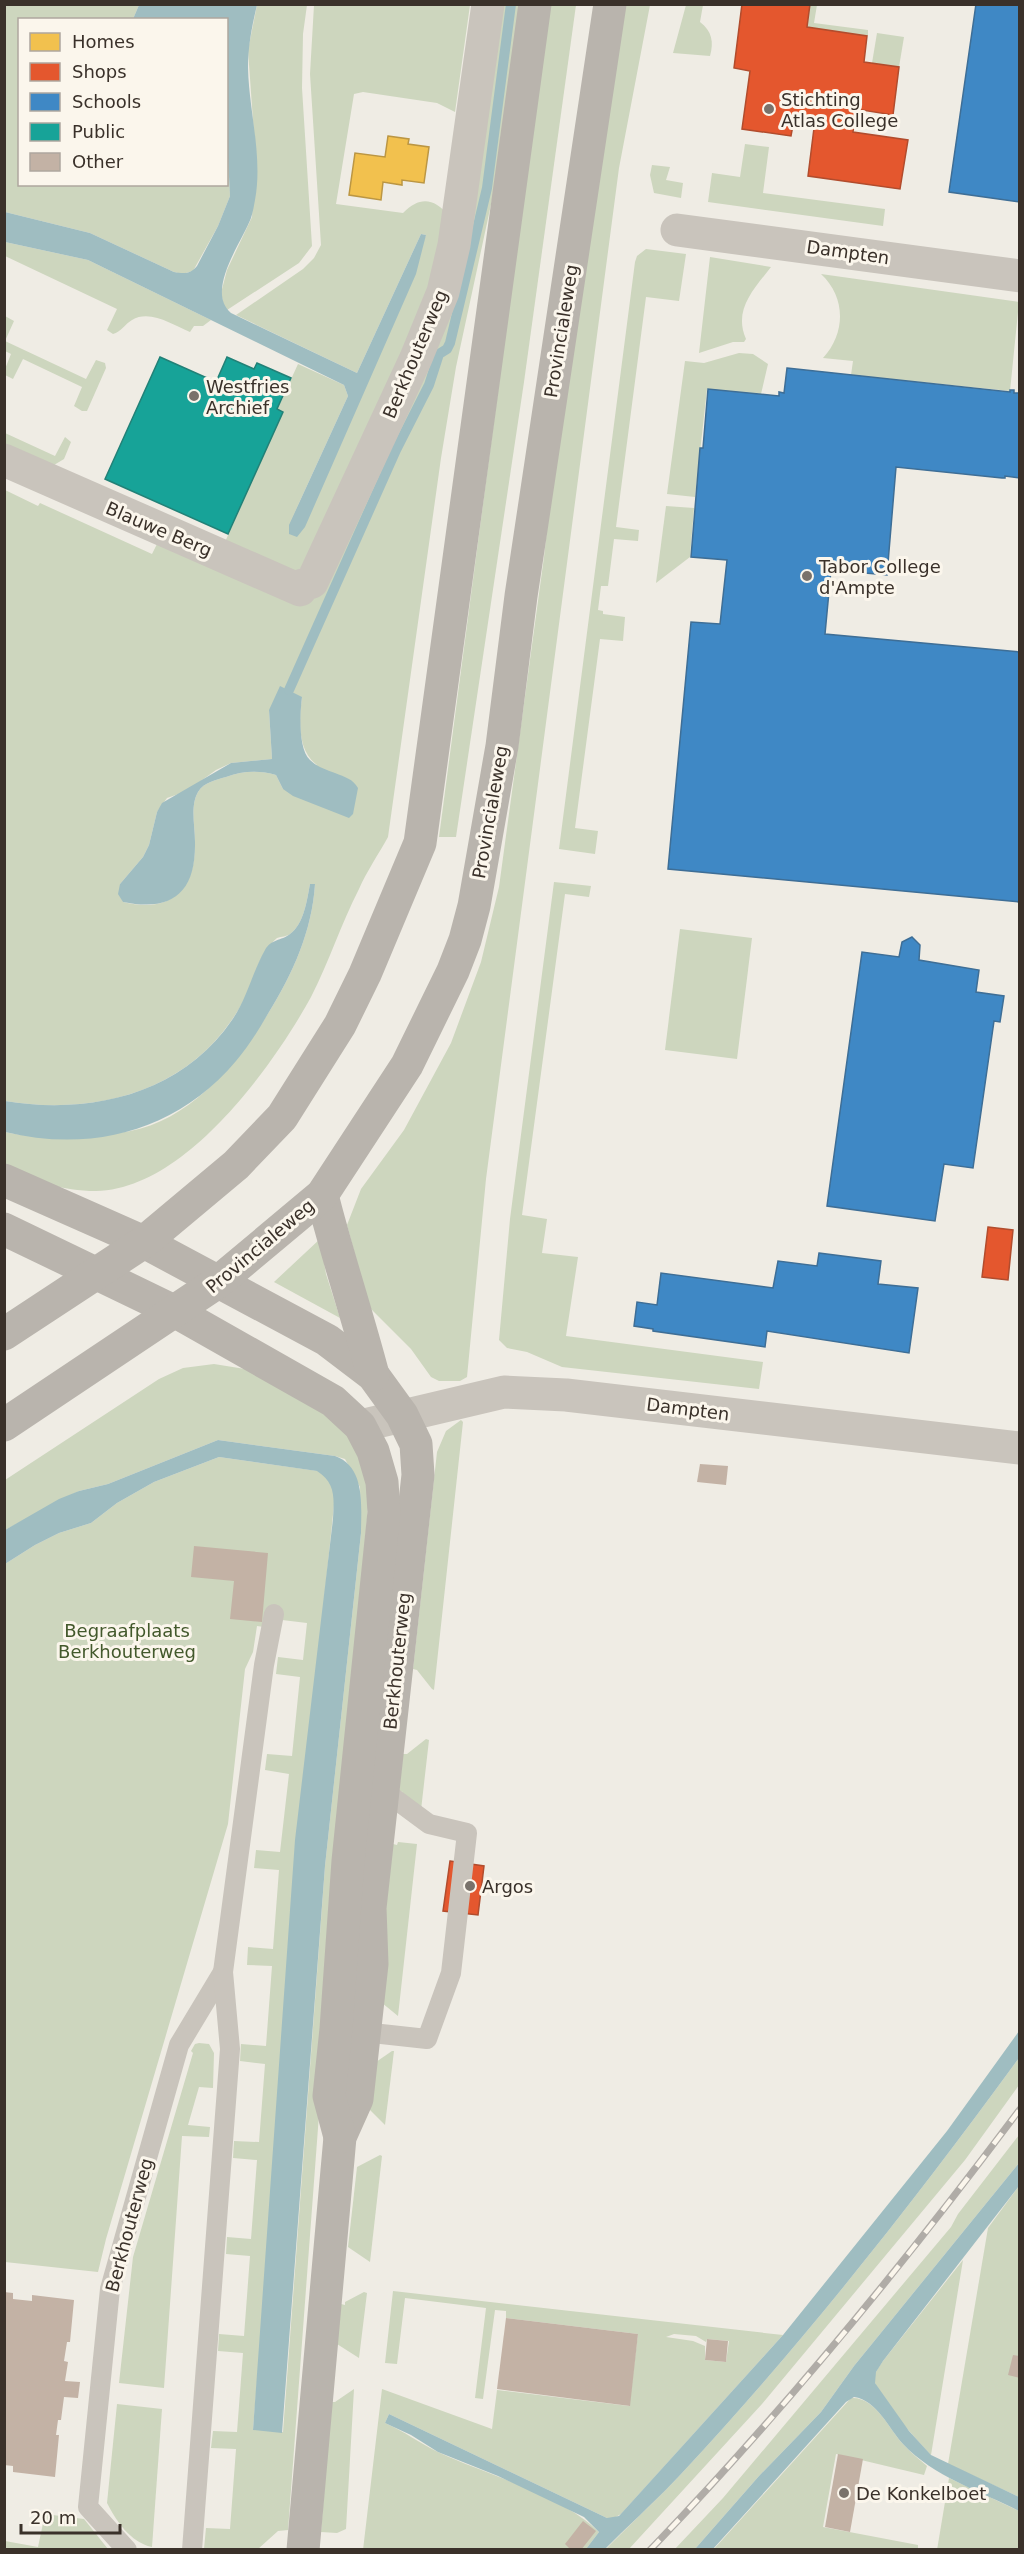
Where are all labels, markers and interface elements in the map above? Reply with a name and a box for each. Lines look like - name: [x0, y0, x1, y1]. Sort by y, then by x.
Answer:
- legend: [18, 18, 228, 186]
- text: Homes: [72, 31, 135, 52]
- text: Shops: [72, 61, 127, 82]
- place label: Stichting Atlas College: [781, 89, 898, 131]
- text: Schools: [72, 91, 141, 112]
- marker: Stichting Atlas College: [762, 102, 776, 116]
- text: Public: [72, 121, 125, 142]
- text: Other: [72, 151, 124, 172]
- street label: Dampten: [805, 236, 891, 268]
- street label: Provincialeweg: [540, 263, 582, 399]
- street label: Berkhouterweg: [378, 286, 452, 422]
- place label: Westfries Archief: [206, 376, 289, 418]
- marker: Westfries Archief: [187, 389, 201, 403]
- street label: Blauwe Berg: [103, 497, 215, 561]
- place label: Tabor College d'Ampte: [818, 556, 941, 598]
- marker: Tabor College d'Ampte: [800, 569, 814, 583]
- street label: Provincialeweg: [468, 744, 512, 880]
- street label: Provincialeweg: [202, 1195, 318, 1297]
- street label: Dampten: [645, 1393, 731, 1425]
- street label: Berkhouterweg: [379, 1591, 415, 1731]
- park label: Begraafplaats Berkhouterweg: [58, 1620, 196, 1662]
- place label: Argos: [482, 1876, 533, 1897]
- marker: Argos: [463, 1879, 477, 1893]
- street label: Berkhouterweg: [101, 2156, 157, 2294]
- place label: De Konkelboet: [856, 2483, 986, 2504]
- marker: De Konkelboet: [837, 2486, 851, 2500]
- scale bar: [21, 2497, 120, 2535]
- text: 20 m: [30, 2507, 76, 2528]

